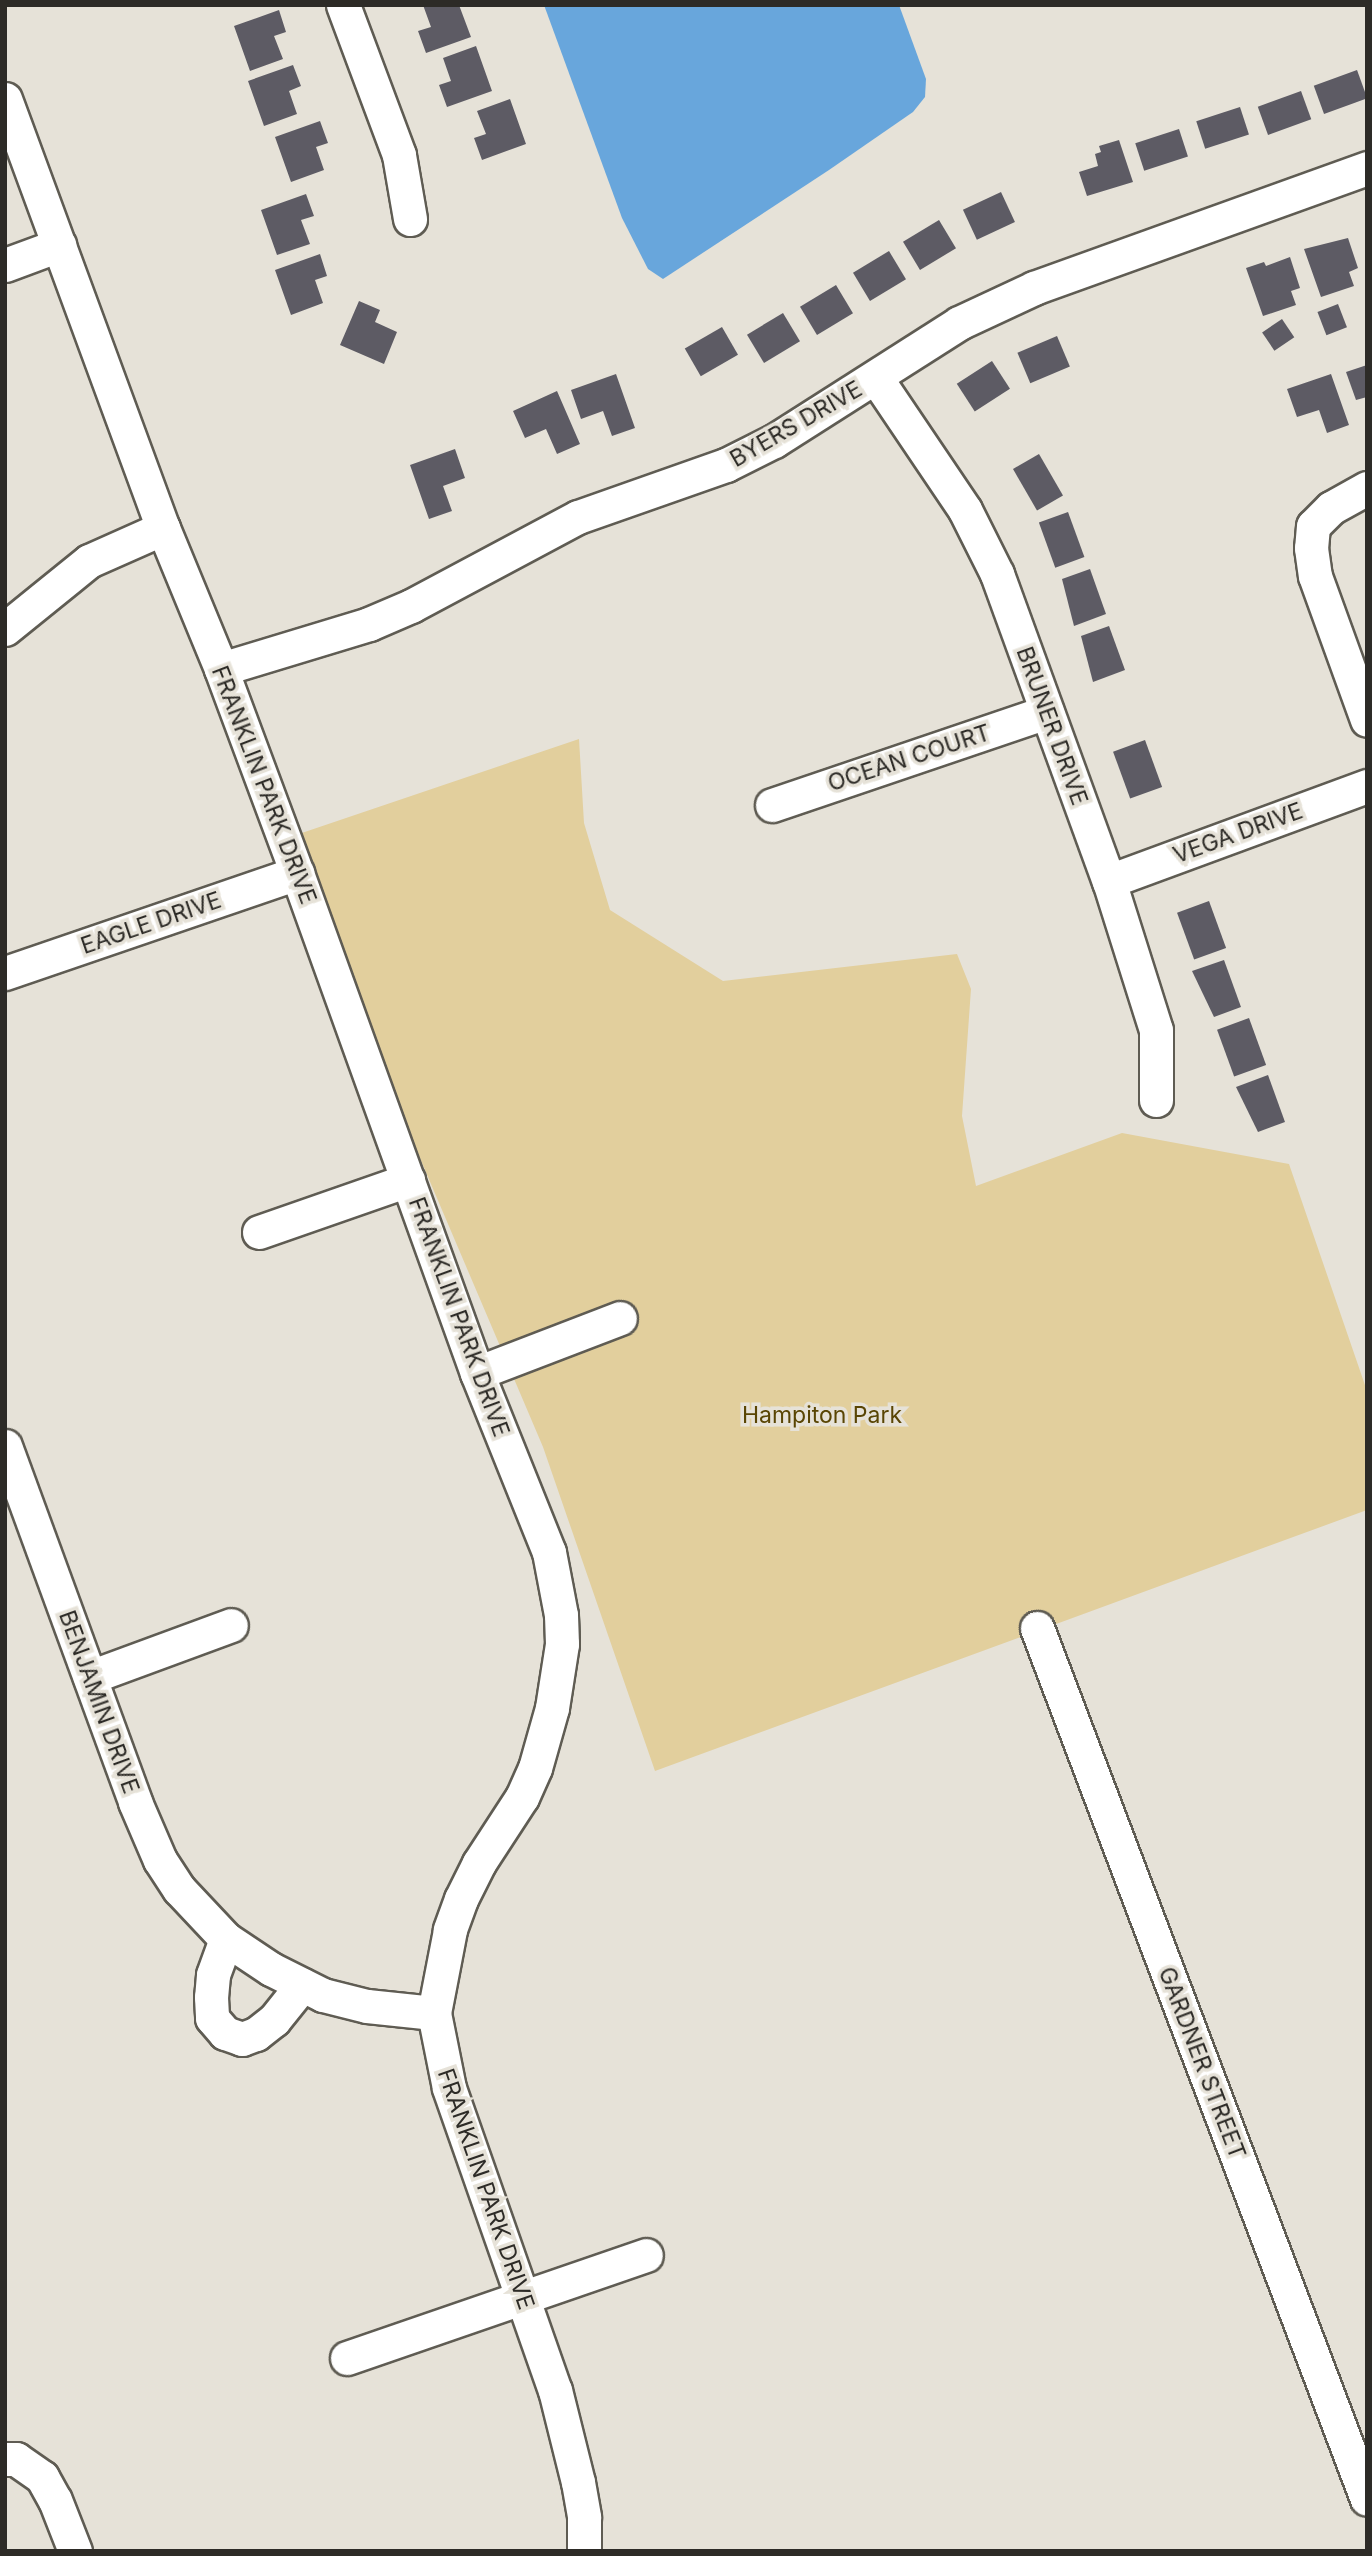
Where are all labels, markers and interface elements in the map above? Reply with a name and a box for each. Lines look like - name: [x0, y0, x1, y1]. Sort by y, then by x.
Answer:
- street label: BYERS DRIVE: [725, 375, 867, 473]
- street label: BRUNER DRIVE: [1011, 643, 1093, 809]
- street label: FRANKLIN PARK DRIVE: [206, 662, 322, 908]
- street label: OCEAN COURT: [824, 719, 994, 797]
- street label: VEGA DRIVE: [1169, 797, 1307, 869]
- street label: EAGLE DRIVE: [77, 886, 225, 960]
- street label: FRANKLIN PARK DRIVE: [403, 1193, 515, 1441]
- park label: Hampiton Park: [742, 1401, 902, 1429]
- street label: BENJAMIN DRIVE: [53, 1607, 145, 1797]
- street label: GARDNER STREET: [1153, 1963, 1251, 2163]
- street label: FRANKLIN PARK DRIVE: [432, 2065, 540, 2313]

